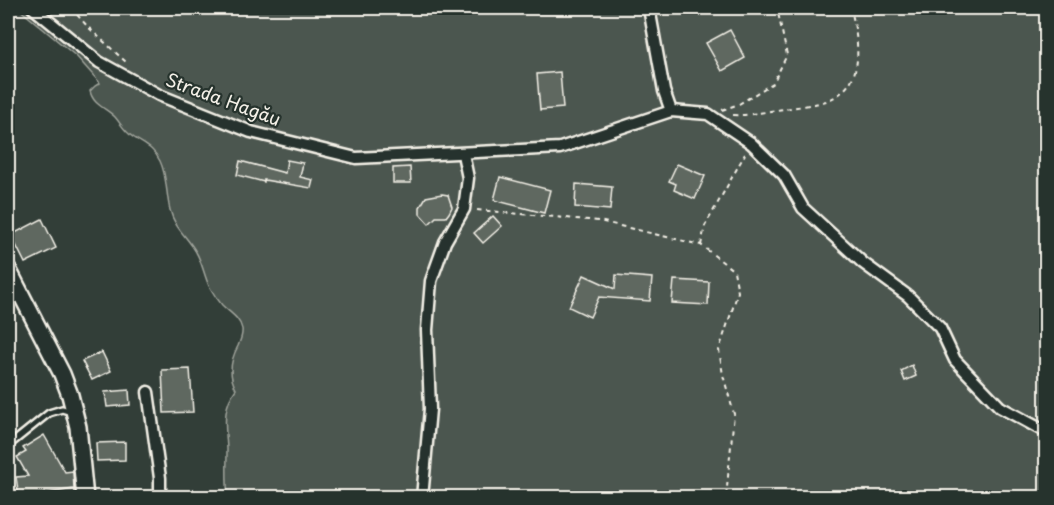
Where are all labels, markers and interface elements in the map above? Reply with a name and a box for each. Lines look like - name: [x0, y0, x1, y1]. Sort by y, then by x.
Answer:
- street label: Strada Hagău: [162, 65, 285, 132]

